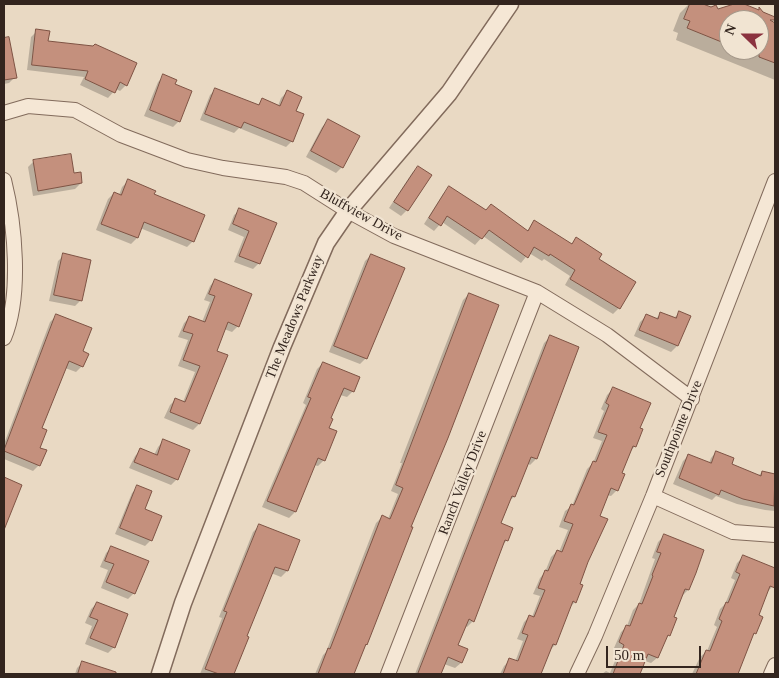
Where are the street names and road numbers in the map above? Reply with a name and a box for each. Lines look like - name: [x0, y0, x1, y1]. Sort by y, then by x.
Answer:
- street label: Bluffview Drive: [317, 185, 405, 245]
- street label: The Meadows Parkway: [262, 253, 328, 381]
- street label: Southpointe Drive: [652, 378, 706, 480]
- street label: Ranch Valley Drive: [435, 428, 491, 538]

